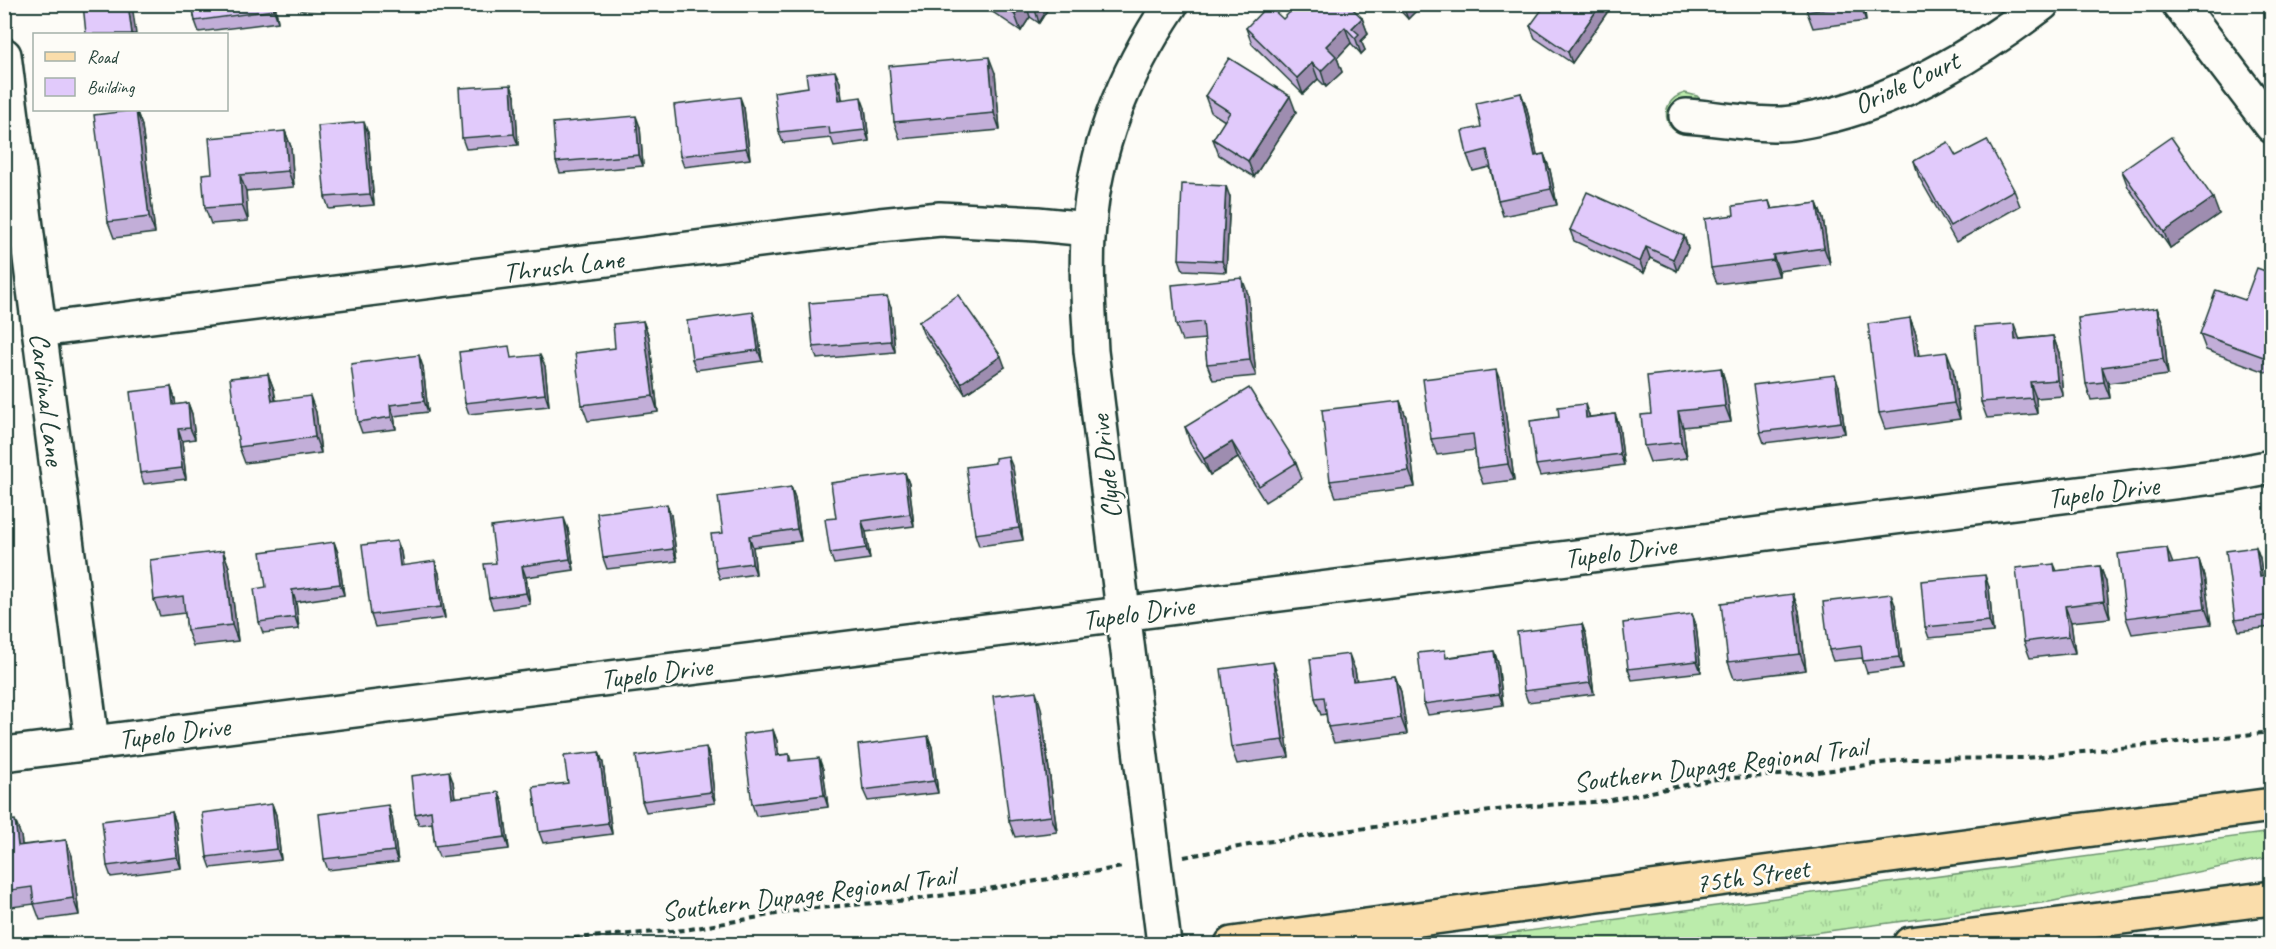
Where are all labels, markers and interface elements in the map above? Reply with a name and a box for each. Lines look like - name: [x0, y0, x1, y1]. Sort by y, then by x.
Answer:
- legend: [33, 33, 228, 111]
- street label: Oriole Court: [1848, 42, 1967, 122]
- text: Road: [87, 46, 120, 68]
- text: Building: [87, 76, 136, 98]
- street label: Thrush Lane: [501, 241, 627, 290]
- street label: Cardinal Lane: [22, 331, 73, 469]
- street label: Clyde Drive: [1082, 411, 1129, 521]
- street label: Tupelo Drive: [2045, 467, 2163, 516]
- street label: Tupelo Drive: [1562, 527, 1680, 576]
- street label: Tupelo Drive: [1080, 587, 1198, 638]
- street label: Tupelo Drive: [598, 648, 716, 697]
- street label: Tupelo Drive: [116, 708, 234, 757]
- street label: Southern Dupage Regional Trail: [1571, 728, 1874, 800]
- street label: 75th Street: [1693, 850, 1814, 901]
- street label: Southern Dupage Regional Trail: [659, 857, 962, 929]

